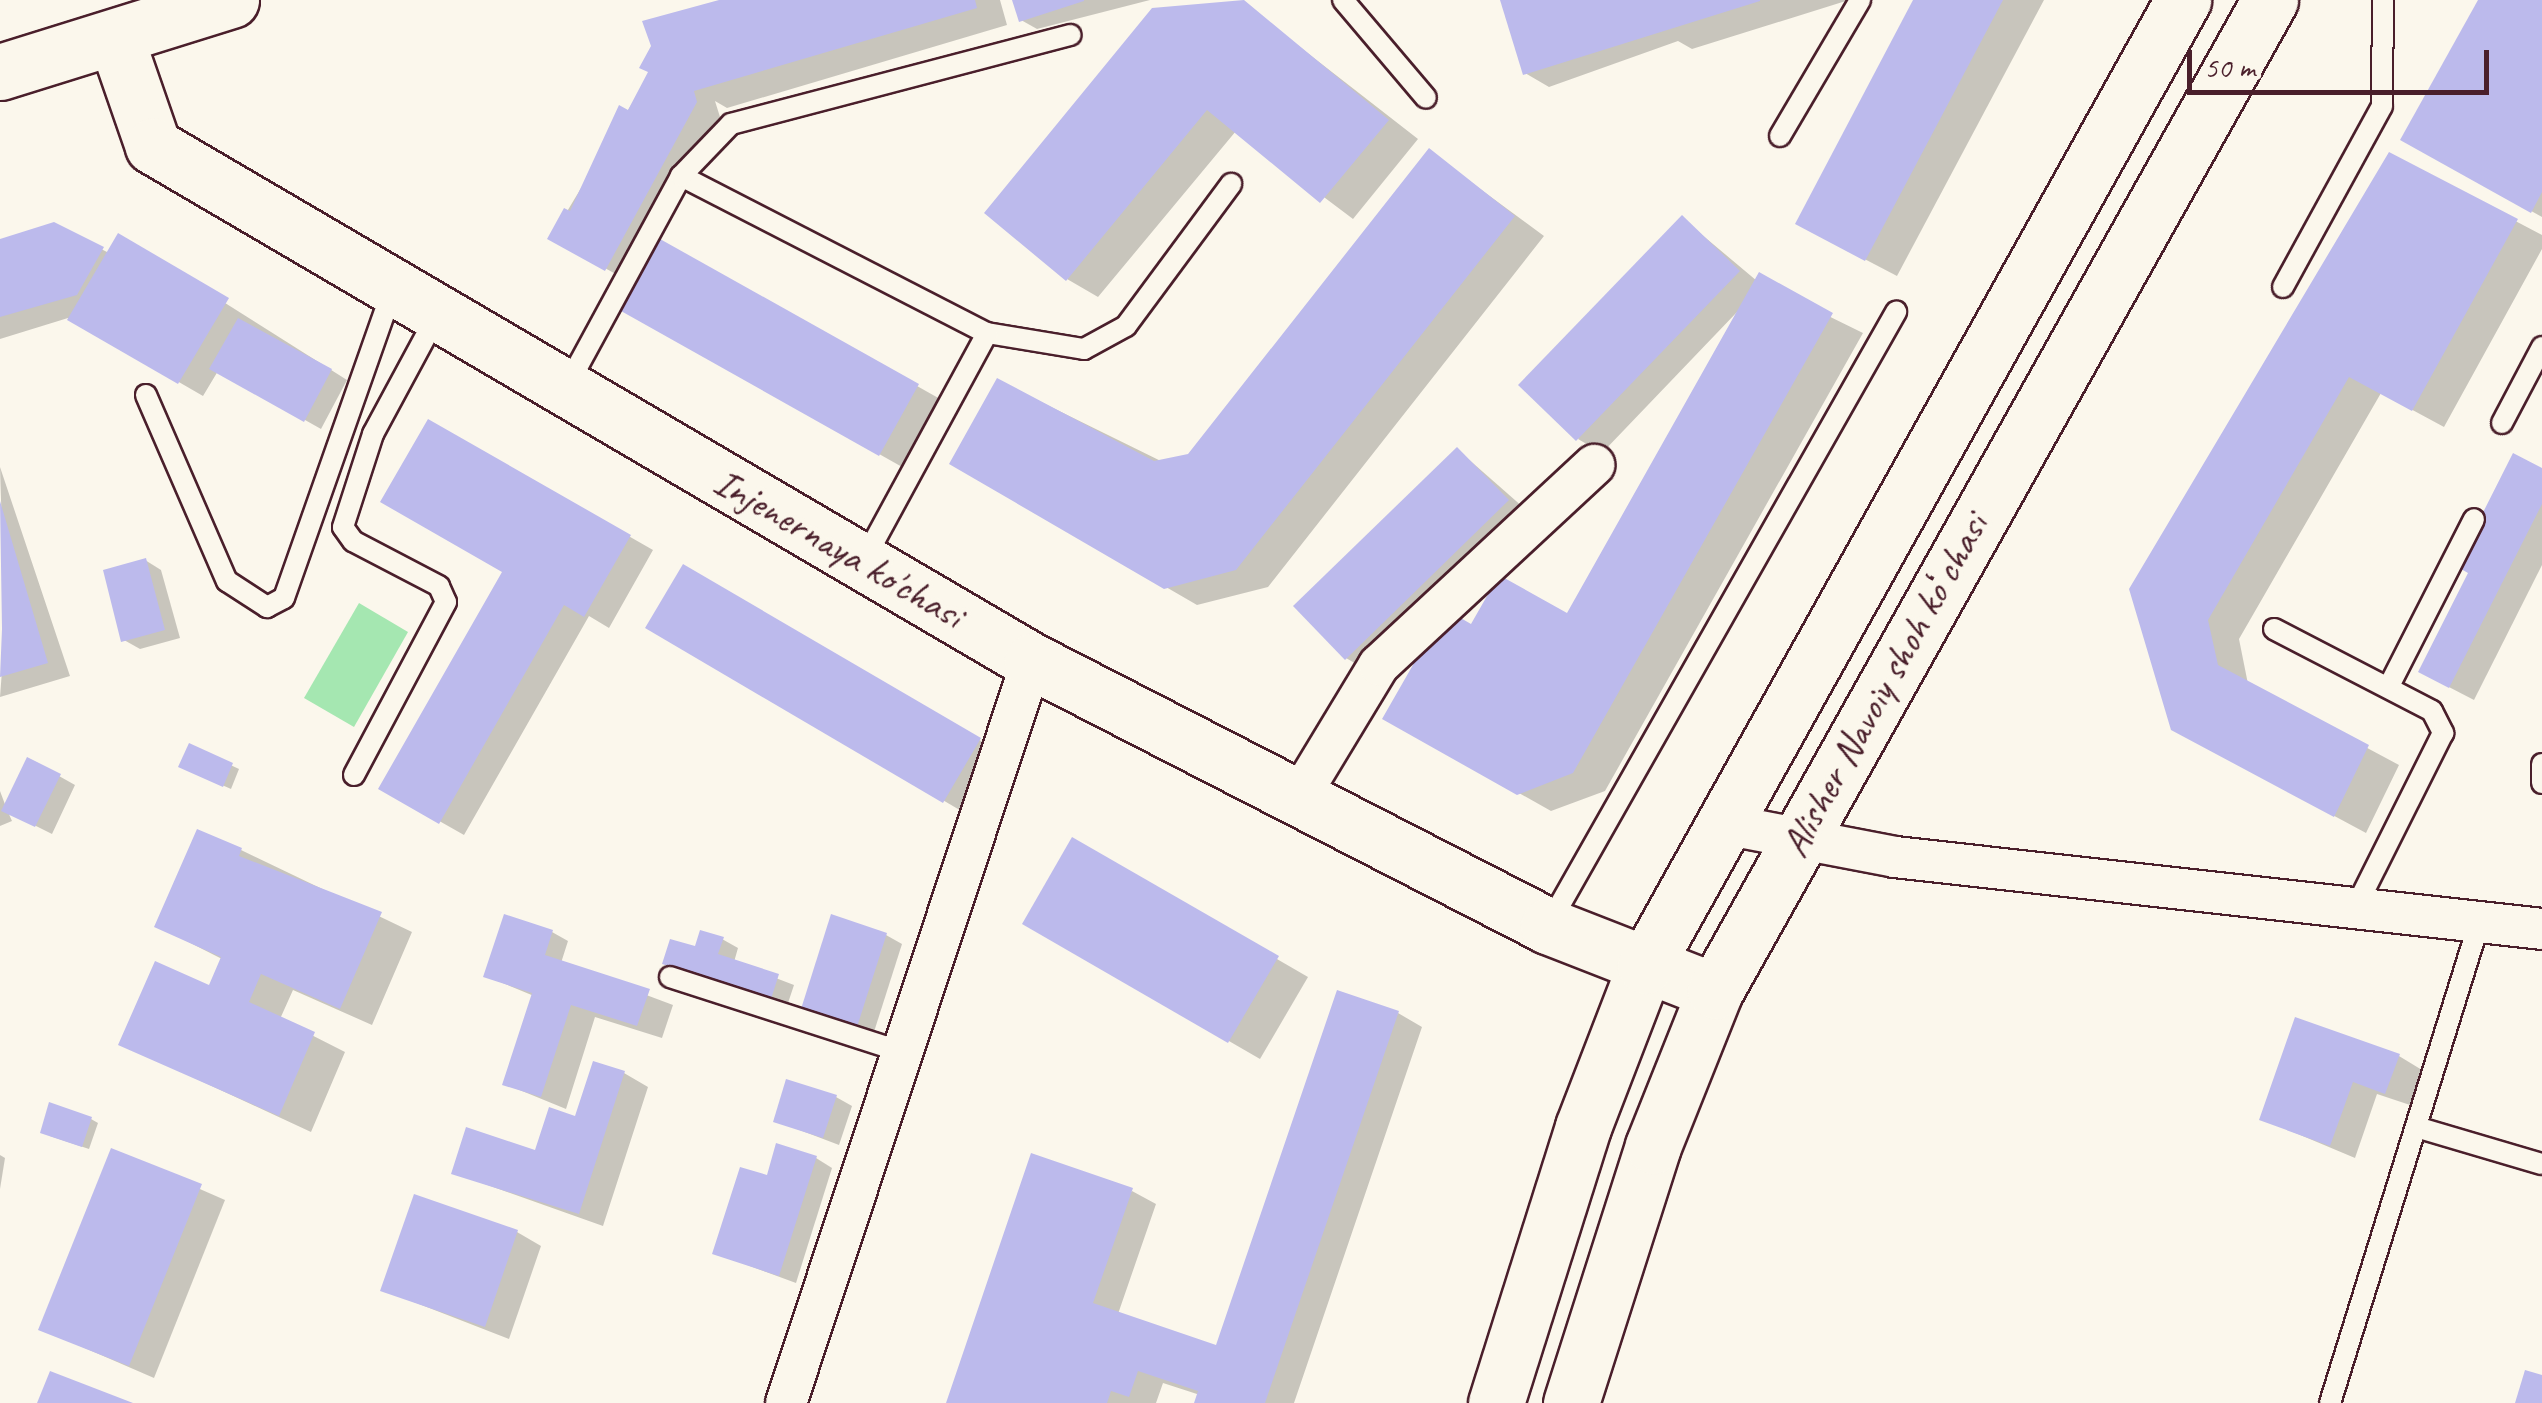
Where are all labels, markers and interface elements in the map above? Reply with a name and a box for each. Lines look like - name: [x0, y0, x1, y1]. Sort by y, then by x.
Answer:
- scale bar: [2192, 30, 2494, 92]
- text: 50 m: [2204, 48, 2255, 86]
- street label: Injenernaya ko'chasi: [706, 457, 972, 639]
- street label: Alisher Navoiy shoh koʻchasi: [1770, 505, 1998, 865]

